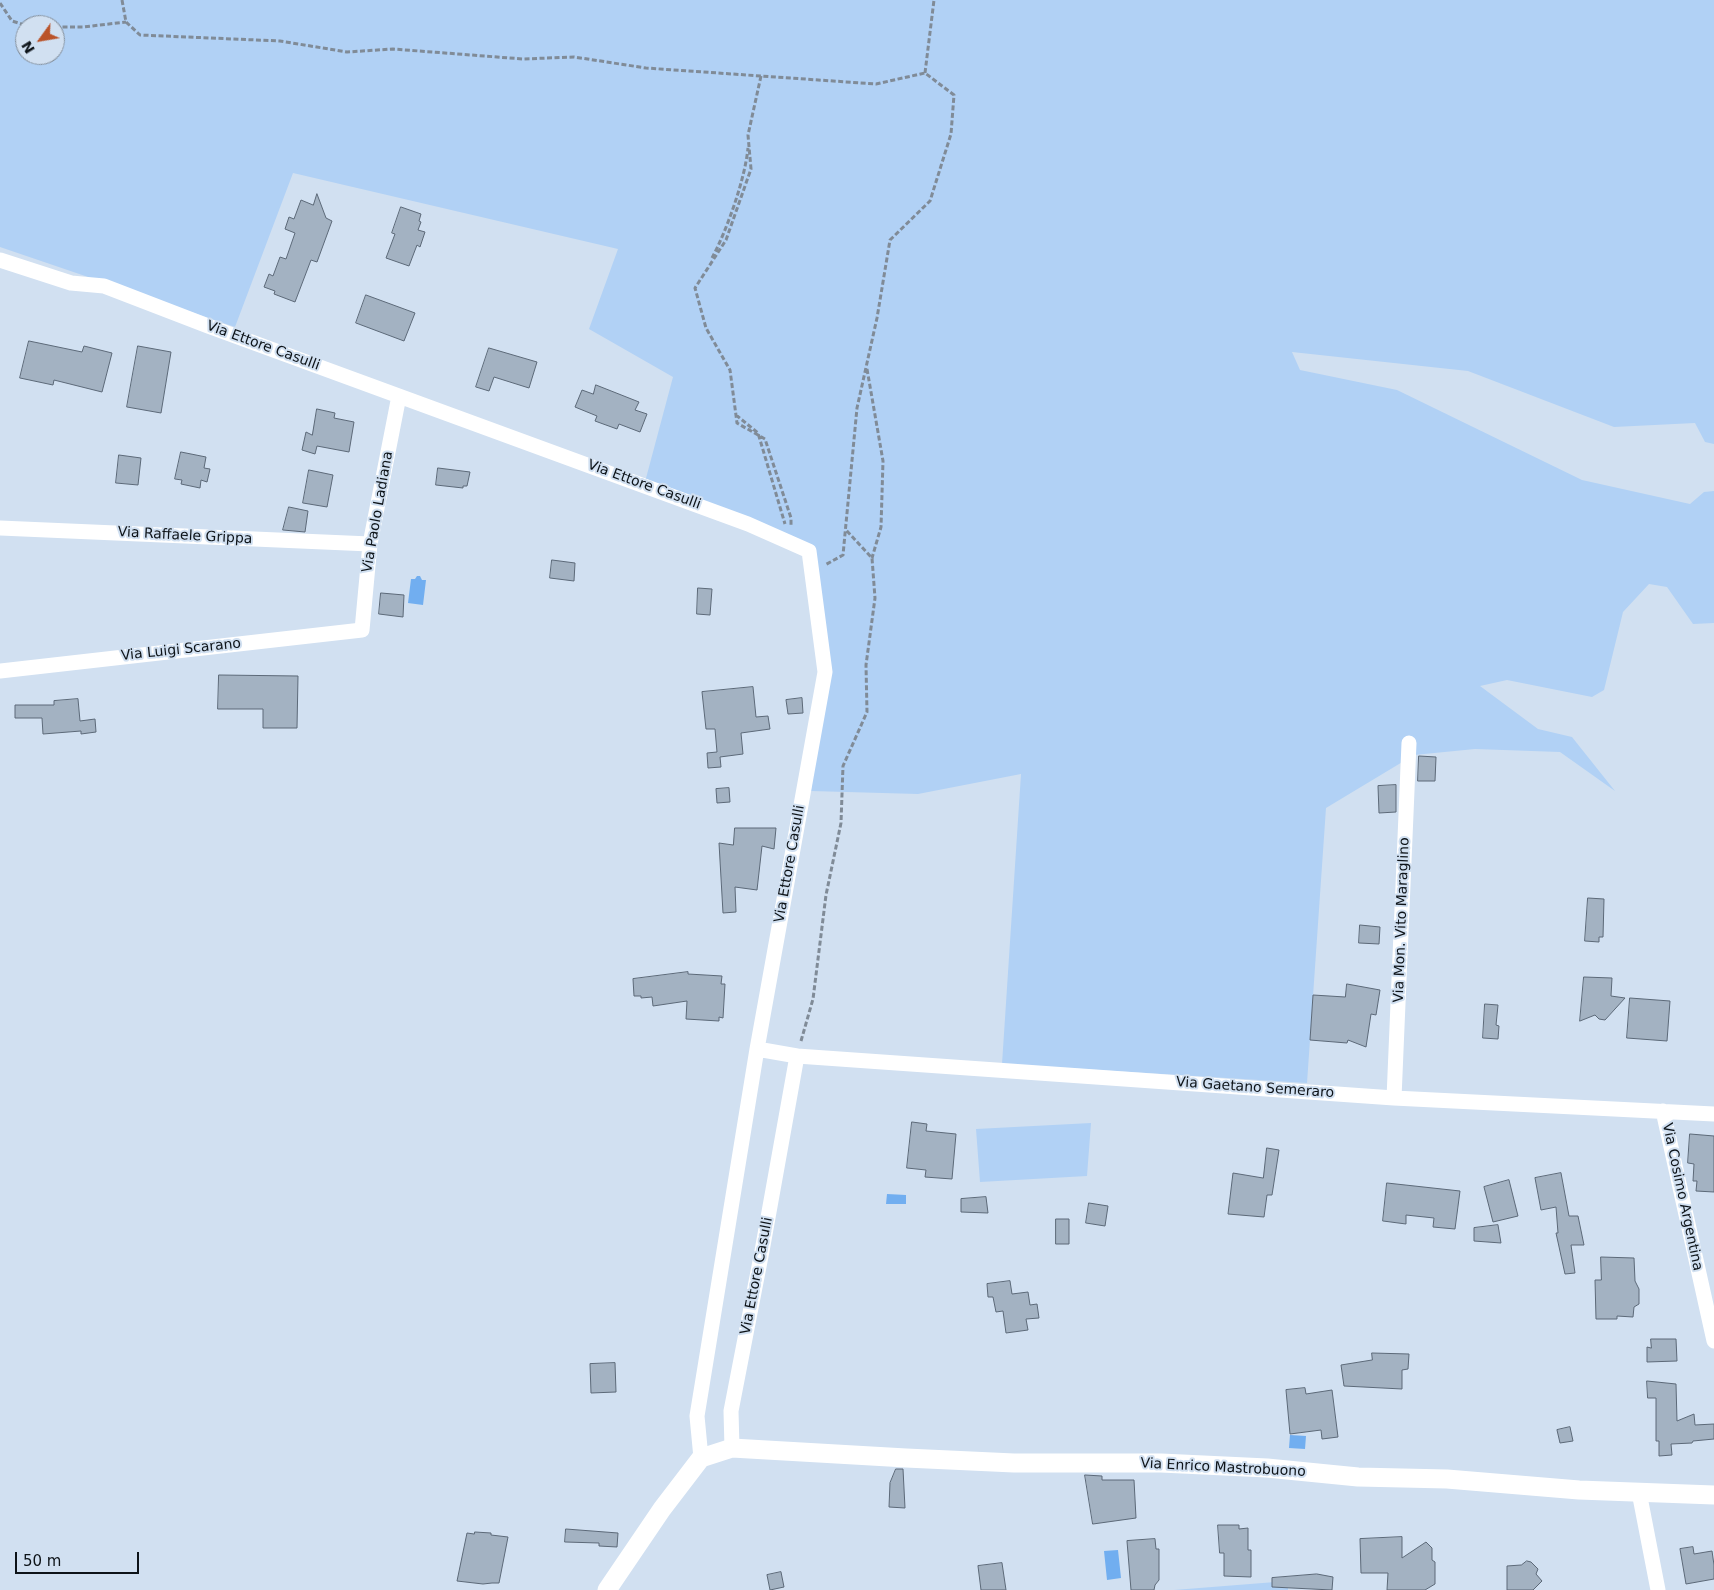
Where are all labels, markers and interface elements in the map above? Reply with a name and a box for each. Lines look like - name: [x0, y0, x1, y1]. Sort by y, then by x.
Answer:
- north arrow: [15, 15, 65, 65]
- text: N: [18, 38, 38, 57]
- street label: Via Ettore Casulli: [204, 318, 322, 374]
- street label: Via Paolo Ladiana: [359, 450, 397, 574]
- street label: Via Ettore Casulli: [585, 457, 703, 513]
- street label: Via Raffaele Grippa: [117, 524, 253, 548]
- street label: Via Luigi Scarano: [120, 635, 242, 665]
- street label: Via Ettore Casulli: [771, 804, 809, 924]
- street label: Via Mon. Vito Maraglino: [1391, 837, 1413, 1003]
- street label: Via Gaetano Semeraro: [1175, 1074, 1335, 1102]
- street label: Via Cosimo Argentina: [1658, 1122, 1706, 1272]
- street label: Via Ettore Casulli: [737, 1216, 777, 1336]
- street label: Via Enrico Mastrobuono: [1140, 1455, 1306, 1481]
- scale bar: [18, 1542, 141, 1574]
- text: 50 m: [23, 1552, 61, 1570]

